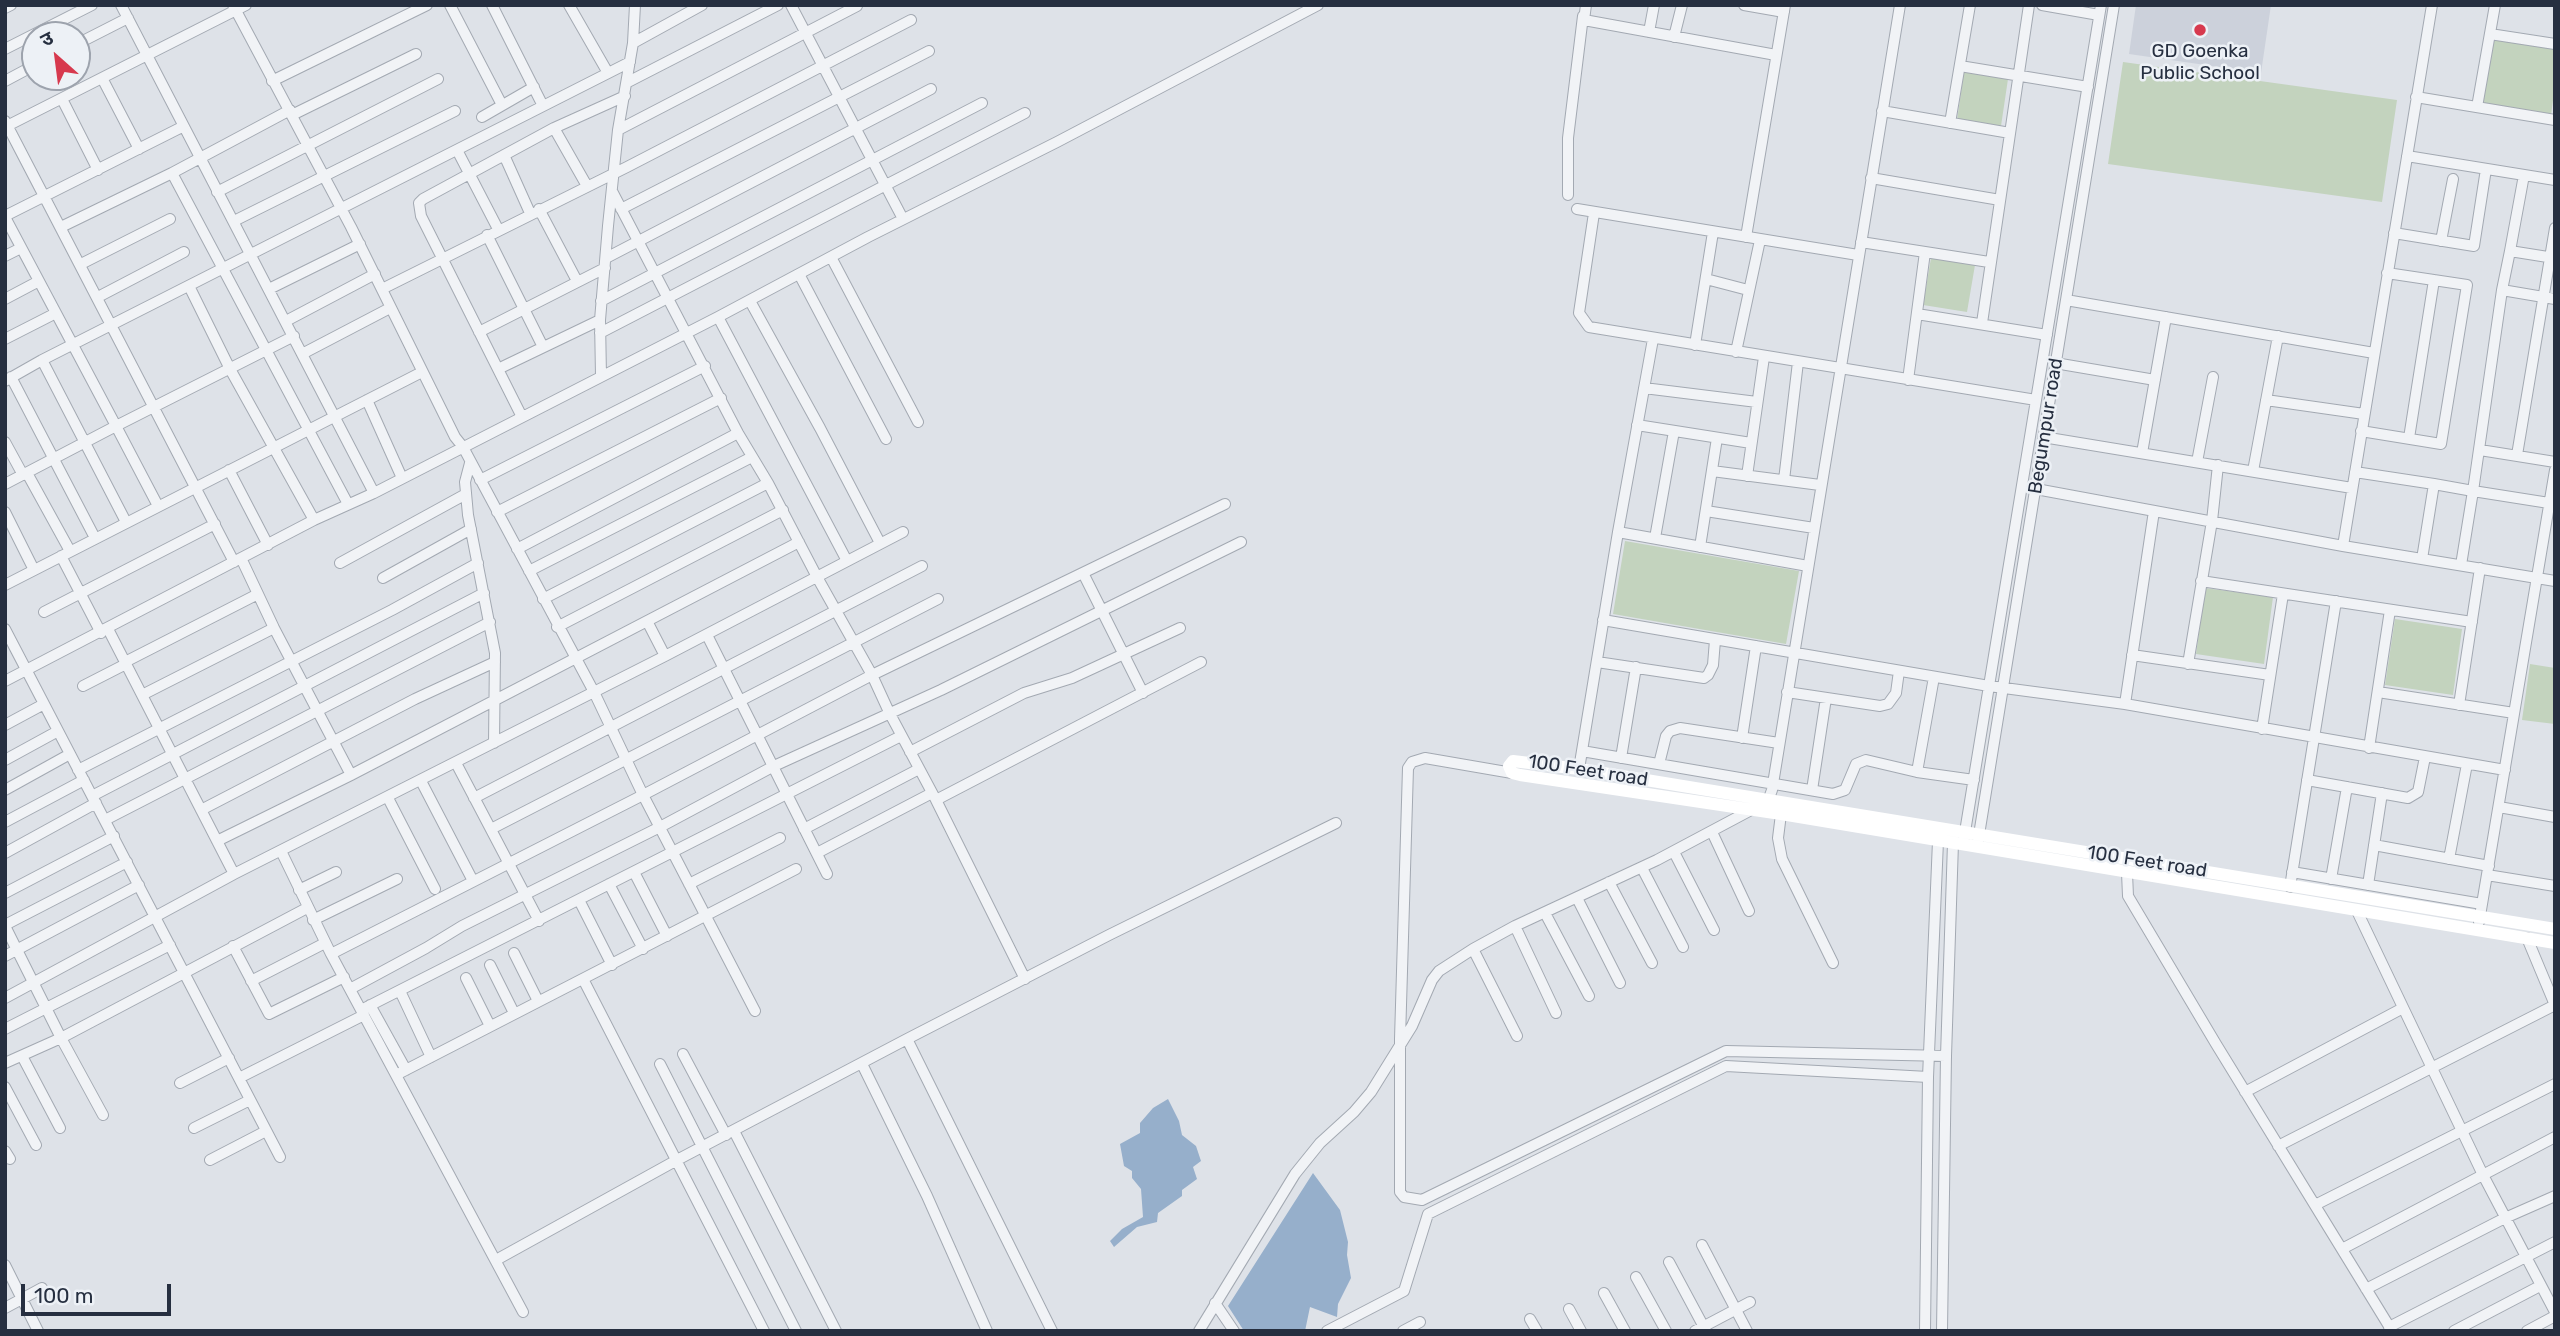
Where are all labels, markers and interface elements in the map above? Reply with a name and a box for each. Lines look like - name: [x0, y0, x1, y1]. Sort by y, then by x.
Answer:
- north arrow: [21, 21, 91, 91]
- marker: GD Goenka Public School: [2192, 22, 2208, 38]
- text: उ: [37, 26, 57, 52]
- place label: GD Goenka Public School: [2140, 41, 2260, 85]
- street label: Begumpur road: [2024, 356, 2068, 496]
- street label: 100 Feet road: [1527, 750, 1649, 792]
- street label: 100 Feet road: [2086, 841, 2208, 883]
- scale bar: [24, 1270, 175, 1314]
- text: 100 m: [34, 1283, 93, 1308]

